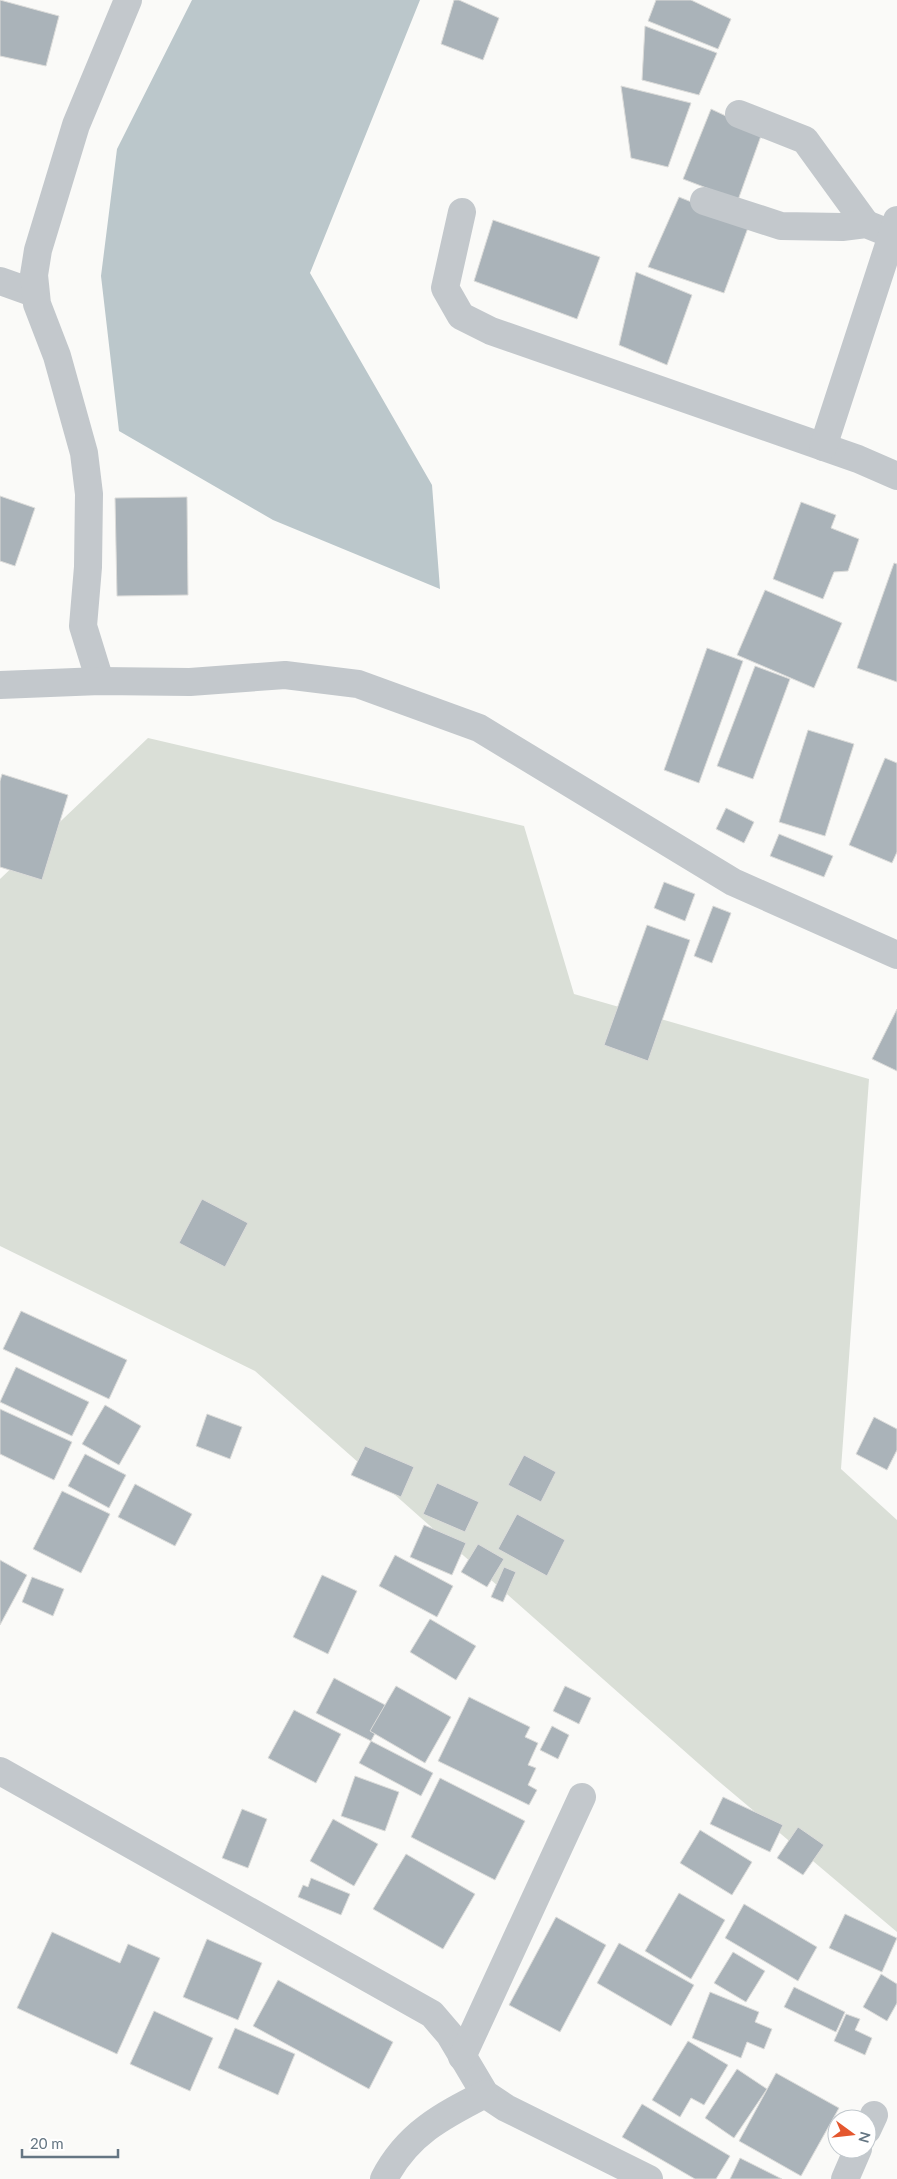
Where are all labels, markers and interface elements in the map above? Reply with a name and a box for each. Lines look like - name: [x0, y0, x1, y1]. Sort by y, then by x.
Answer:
- north arrow: [827, 2109, 877, 2159]
- scale bar: [22, 2126, 119, 2158]
- text: N: [855, 2130, 875, 2145]
- text: 20 m: [30, 2134, 64, 2152]

